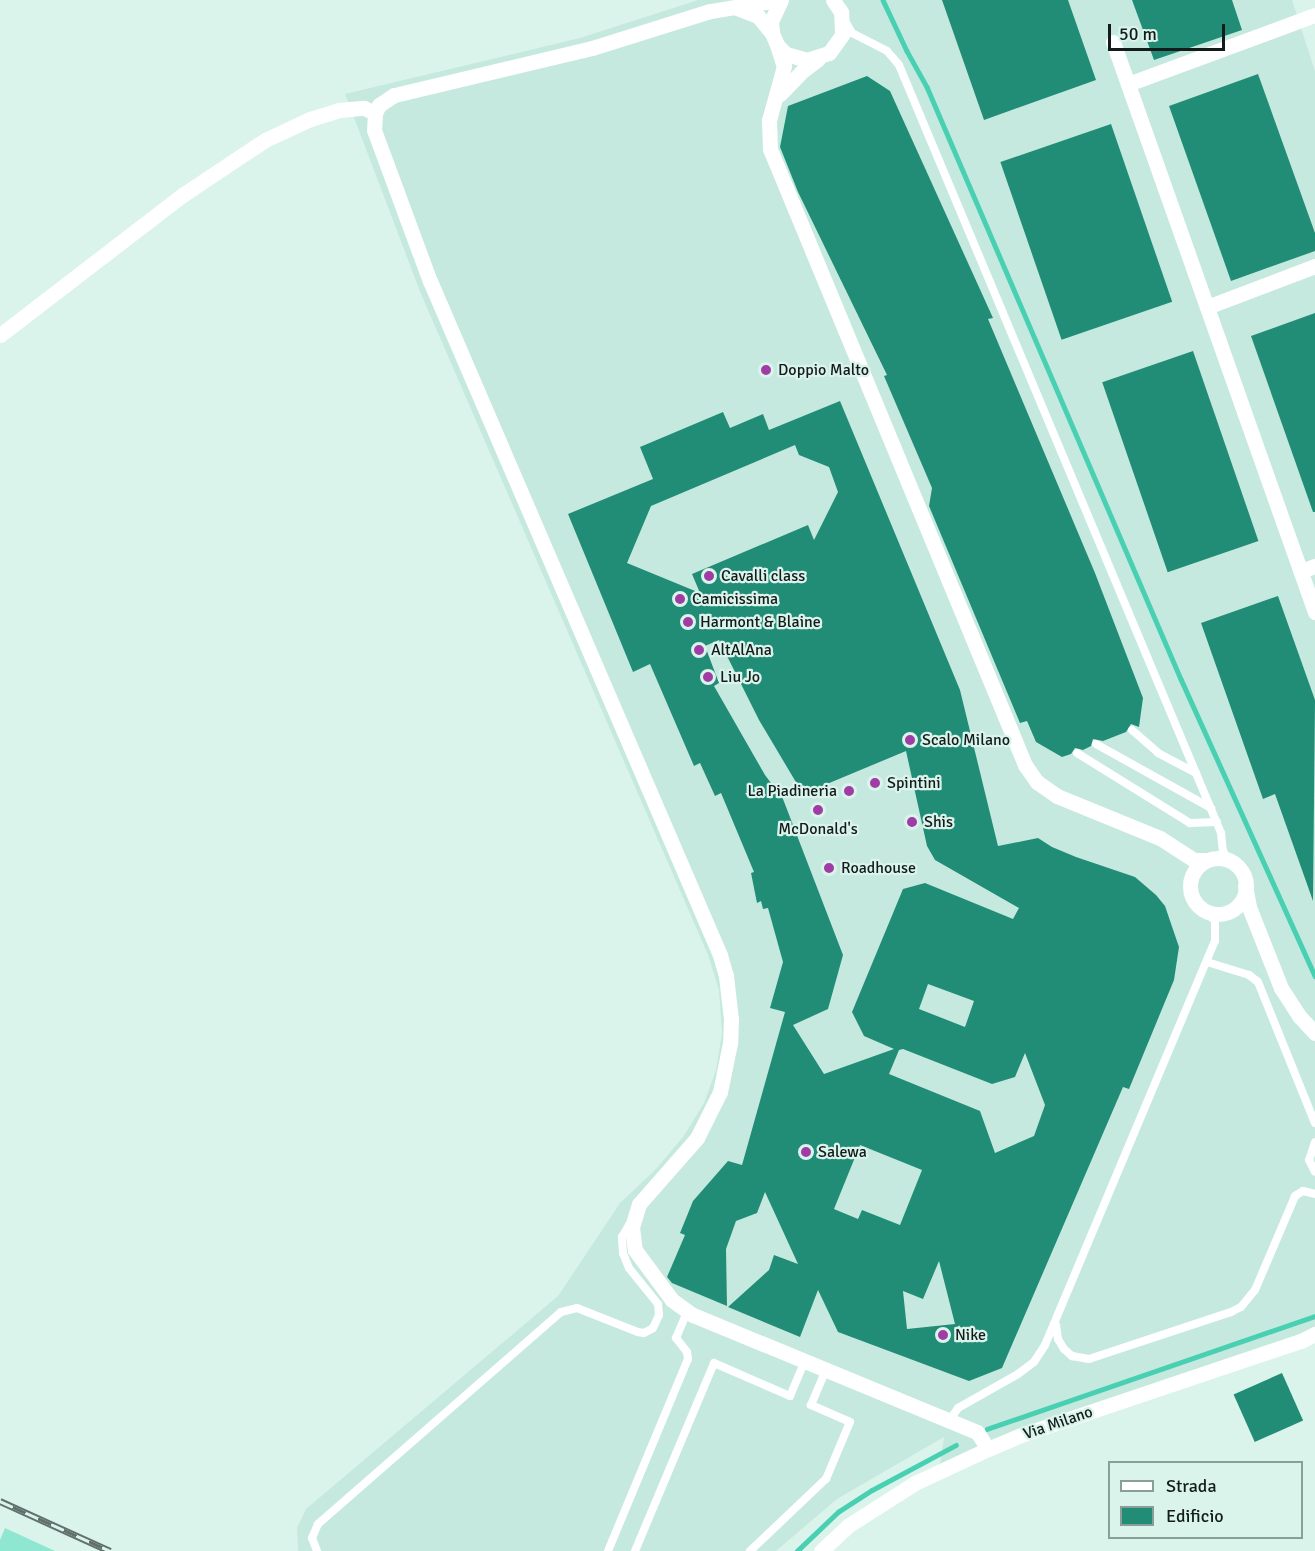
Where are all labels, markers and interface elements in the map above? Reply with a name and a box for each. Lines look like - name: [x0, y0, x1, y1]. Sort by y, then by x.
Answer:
- scale bar: [1111, 12, 1228, 50]
- text: 50 m: [1119, 23, 1157, 45]
- place label: Doppio Malto: [778, 360, 869, 380]
- marker: Doppio Malto: [759, 363, 773, 377]
- place label: Cavalli class: [721, 566, 805, 586]
- marker: Cavalli class: [702, 569, 716, 583]
- place label: Camicissima: [692, 589, 778, 609]
- marker: Camicissima: [673, 592, 687, 606]
- place label: Harmont & Blaine: [700, 612, 821, 632]
- marker: Harmont & Blaine: [681, 615, 695, 629]
- place label: AltAlAna: [711, 640, 772, 660]
- marker: AltAlAna: [692, 643, 706, 657]
- place label: Liu Jo: [720, 667, 760, 687]
- marker: Liu Jo: [701, 670, 715, 684]
- place label: Scalo Milano: [922, 730, 1010, 750]
- marker: Scalo Milano: [903, 733, 917, 747]
- place label: Spintini: [887, 773, 941, 793]
- marker: Spintini: [868, 776, 882, 790]
- place label: La Piadineria: [748, 781, 837, 801]
- marker: La Piadineria: [842, 784, 856, 798]
- marker: McDonald's: [811, 803, 825, 817]
- place label: Shis: [924, 812, 953, 832]
- marker: Shis: [905, 815, 919, 829]
- place label: McDonald's: [778, 819, 858, 839]
- place label: Roadhouse: [841, 858, 916, 878]
- marker: Roadhouse: [822, 861, 836, 875]
- place label: Salewa: [818, 1142, 867, 1162]
- marker: Salewa: [799, 1145, 813, 1159]
- place label: Nike: [955, 1325, 986, 1345]
- marker: Nike: [936, 1328, 950, 1342]
- street label: Via Milano: [1021, 1402, 1095, 1444]
- legend: [1108, 1461, 1303, 1539]
- text: Strada: [1166, 1475, 1217, 1497]
- text: Edificio: [1166, 1505, 1224, 1527]

